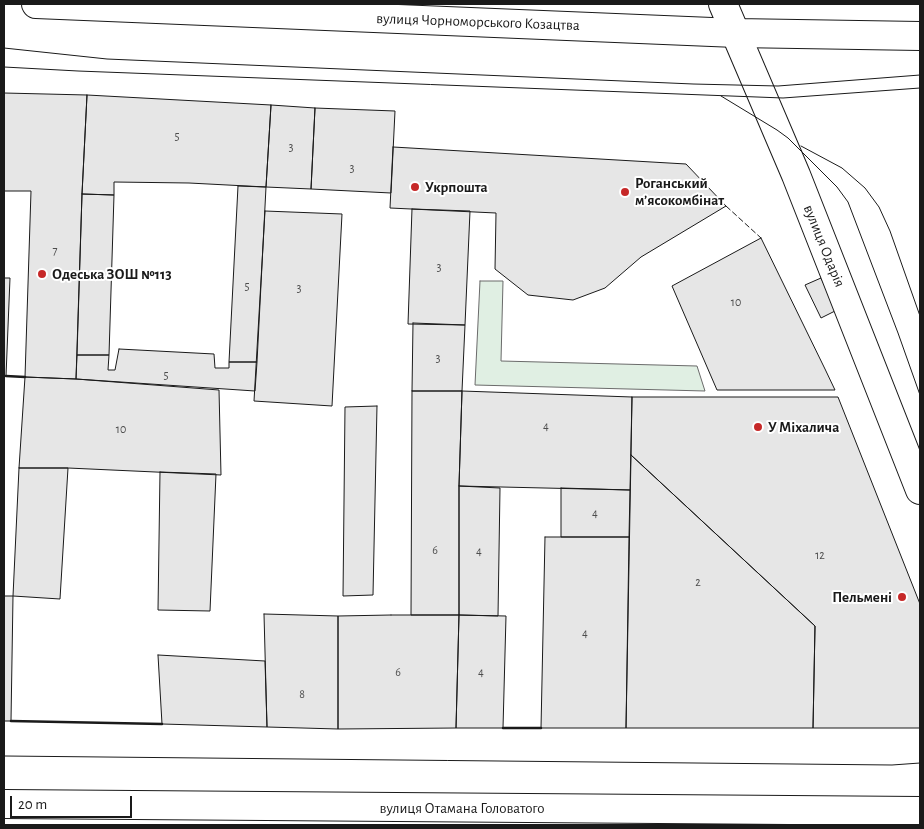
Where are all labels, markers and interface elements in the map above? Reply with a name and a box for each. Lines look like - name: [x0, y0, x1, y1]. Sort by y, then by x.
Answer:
- street label: вулиця Чорноморського Козацтва: [376, 9, 580, 35]
- house number: 5: [174, 129, 180, 143]
- house number: 3: [289, 140, 293, 154]
- house number: 3: [350, 161, 354, 175]
- place label: Роганський м’ясокомбінат: [635, 174, 724, 209]
- place label: Укрпошта: [425, 178, 488, 196]
- marker: Укрпошта: [409, 181, 421, 193]
- marker: Роганський м’ясокомбінат: [619, 186, 631, 198]
- street label: вулиця Одарія: [799, 202, 849, 290]
- house number: 7: [52, 243, 58, 257]
- house number: 3: [437, 260, 441, 274]
- place label: Одеська ЗОШ №113: [52, 265, 172, 283]
- marker: Одеська ЗОШ №113: [36, 268, 48, 280]
- house number: 5: [244, 279, 250, 293]
- house number: 3: [297, 281, 301, 295]
- house number: 10: [731, 295, 741, 309]
- house number: 3: [436, 351, 440, 365]
- house number: 5: [163, 368, 169, 382]
- place label: У Міхалича: [768, 418, 839, 436]
- house number: 4: [543, 419, 549, 433]
- marker: У Міхалича: [752, 421, 764, 433]
- house number: 10: [116, 422, 126, 436]
- house number: 4: [592, 506, 598, 520]
- house number: 6: [432, 543, 438, 557]
- house number: 4: [476, 544, 482, 558]
- house number: 12: [815, 548, 825, 562]
- house number: 2: [695, 575, 701, 589]
- place label: Пельмені: [832, 588, 892, 606]
- marker: Пельмені: [896, 591, 908, 603]
- house number: 4: [582, 626, 588, 640]
- house number: 6: [395, 665, 401, 679]
- house number: 4: [478, 665, 484, 679]
- house number: 8: [299, 687, 305, 701]
- scale bar: [12, 786, 135, 818]
- text: 20 m: [18, 797, 47, 812]
- street label: вулиця Отамана Головатого: [380, 799, 544, 817]

